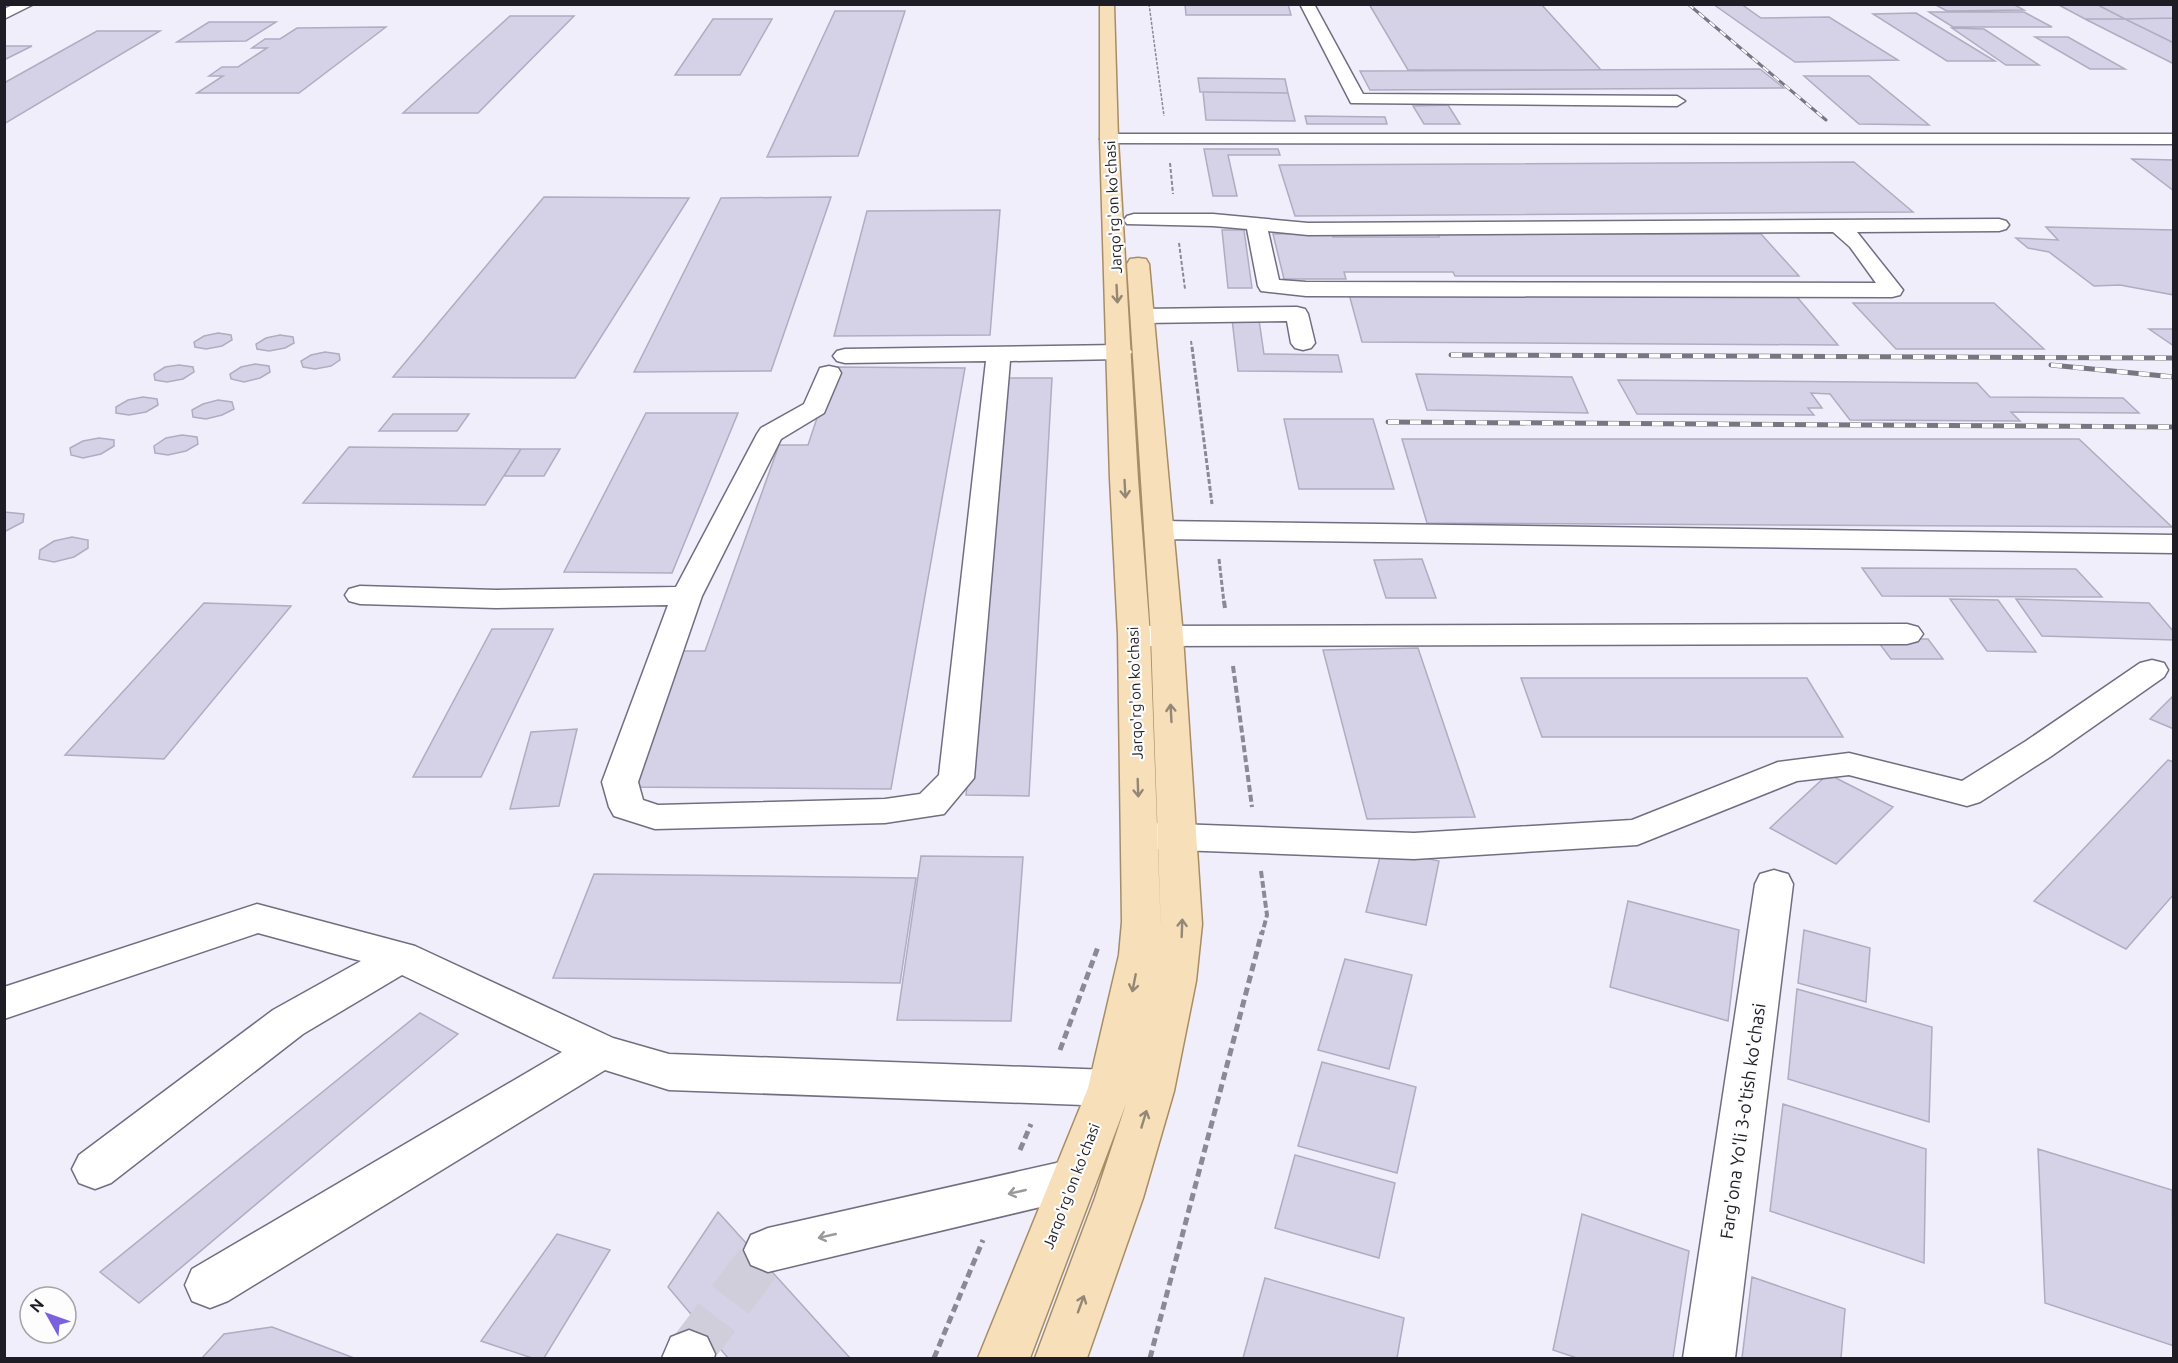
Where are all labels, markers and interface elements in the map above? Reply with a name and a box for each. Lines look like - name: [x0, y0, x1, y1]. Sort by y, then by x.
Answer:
- street label: Jarqo'rg'on ko'chasi: [1101, 140, 1125, 274]
- one-way arrow: [1112, 283, 1123, 303]
- one-way arrow: [1119, 478, 1130, 498]
- street label: Jarqo'rg'on ko'chasi: [1124, 626, 1146, 760]
- one-way arrow: [1165, 703, 1176, 723]
- one-way arrow: [1133, 778, 1144, 798]
- one-way arrow: [1176, 919, 1187, 939]
- one-way arrow: [1128, 972, 1139, 992]
- street label: Farg'ona Yo'li 3-o'tish ko'chasi: [1716, 1002, 1768, 1240]
- one-way arrow: [1140, 1110, 1151, 1129]
- street label: Jarqo'rg'on ko'chasi: [1039, 1121, 1103, 1251]
- one-way arrow: [1008, 1187, 1027, 1198]
- one-way arrow: [818, 1231, 837, 1243]
- north arrow: [18, 1285, 78, 1345]
- text: N: [26, 1295, 47, 1316]
- one-way arrow: [1076, 1295, 1087, 1313]

